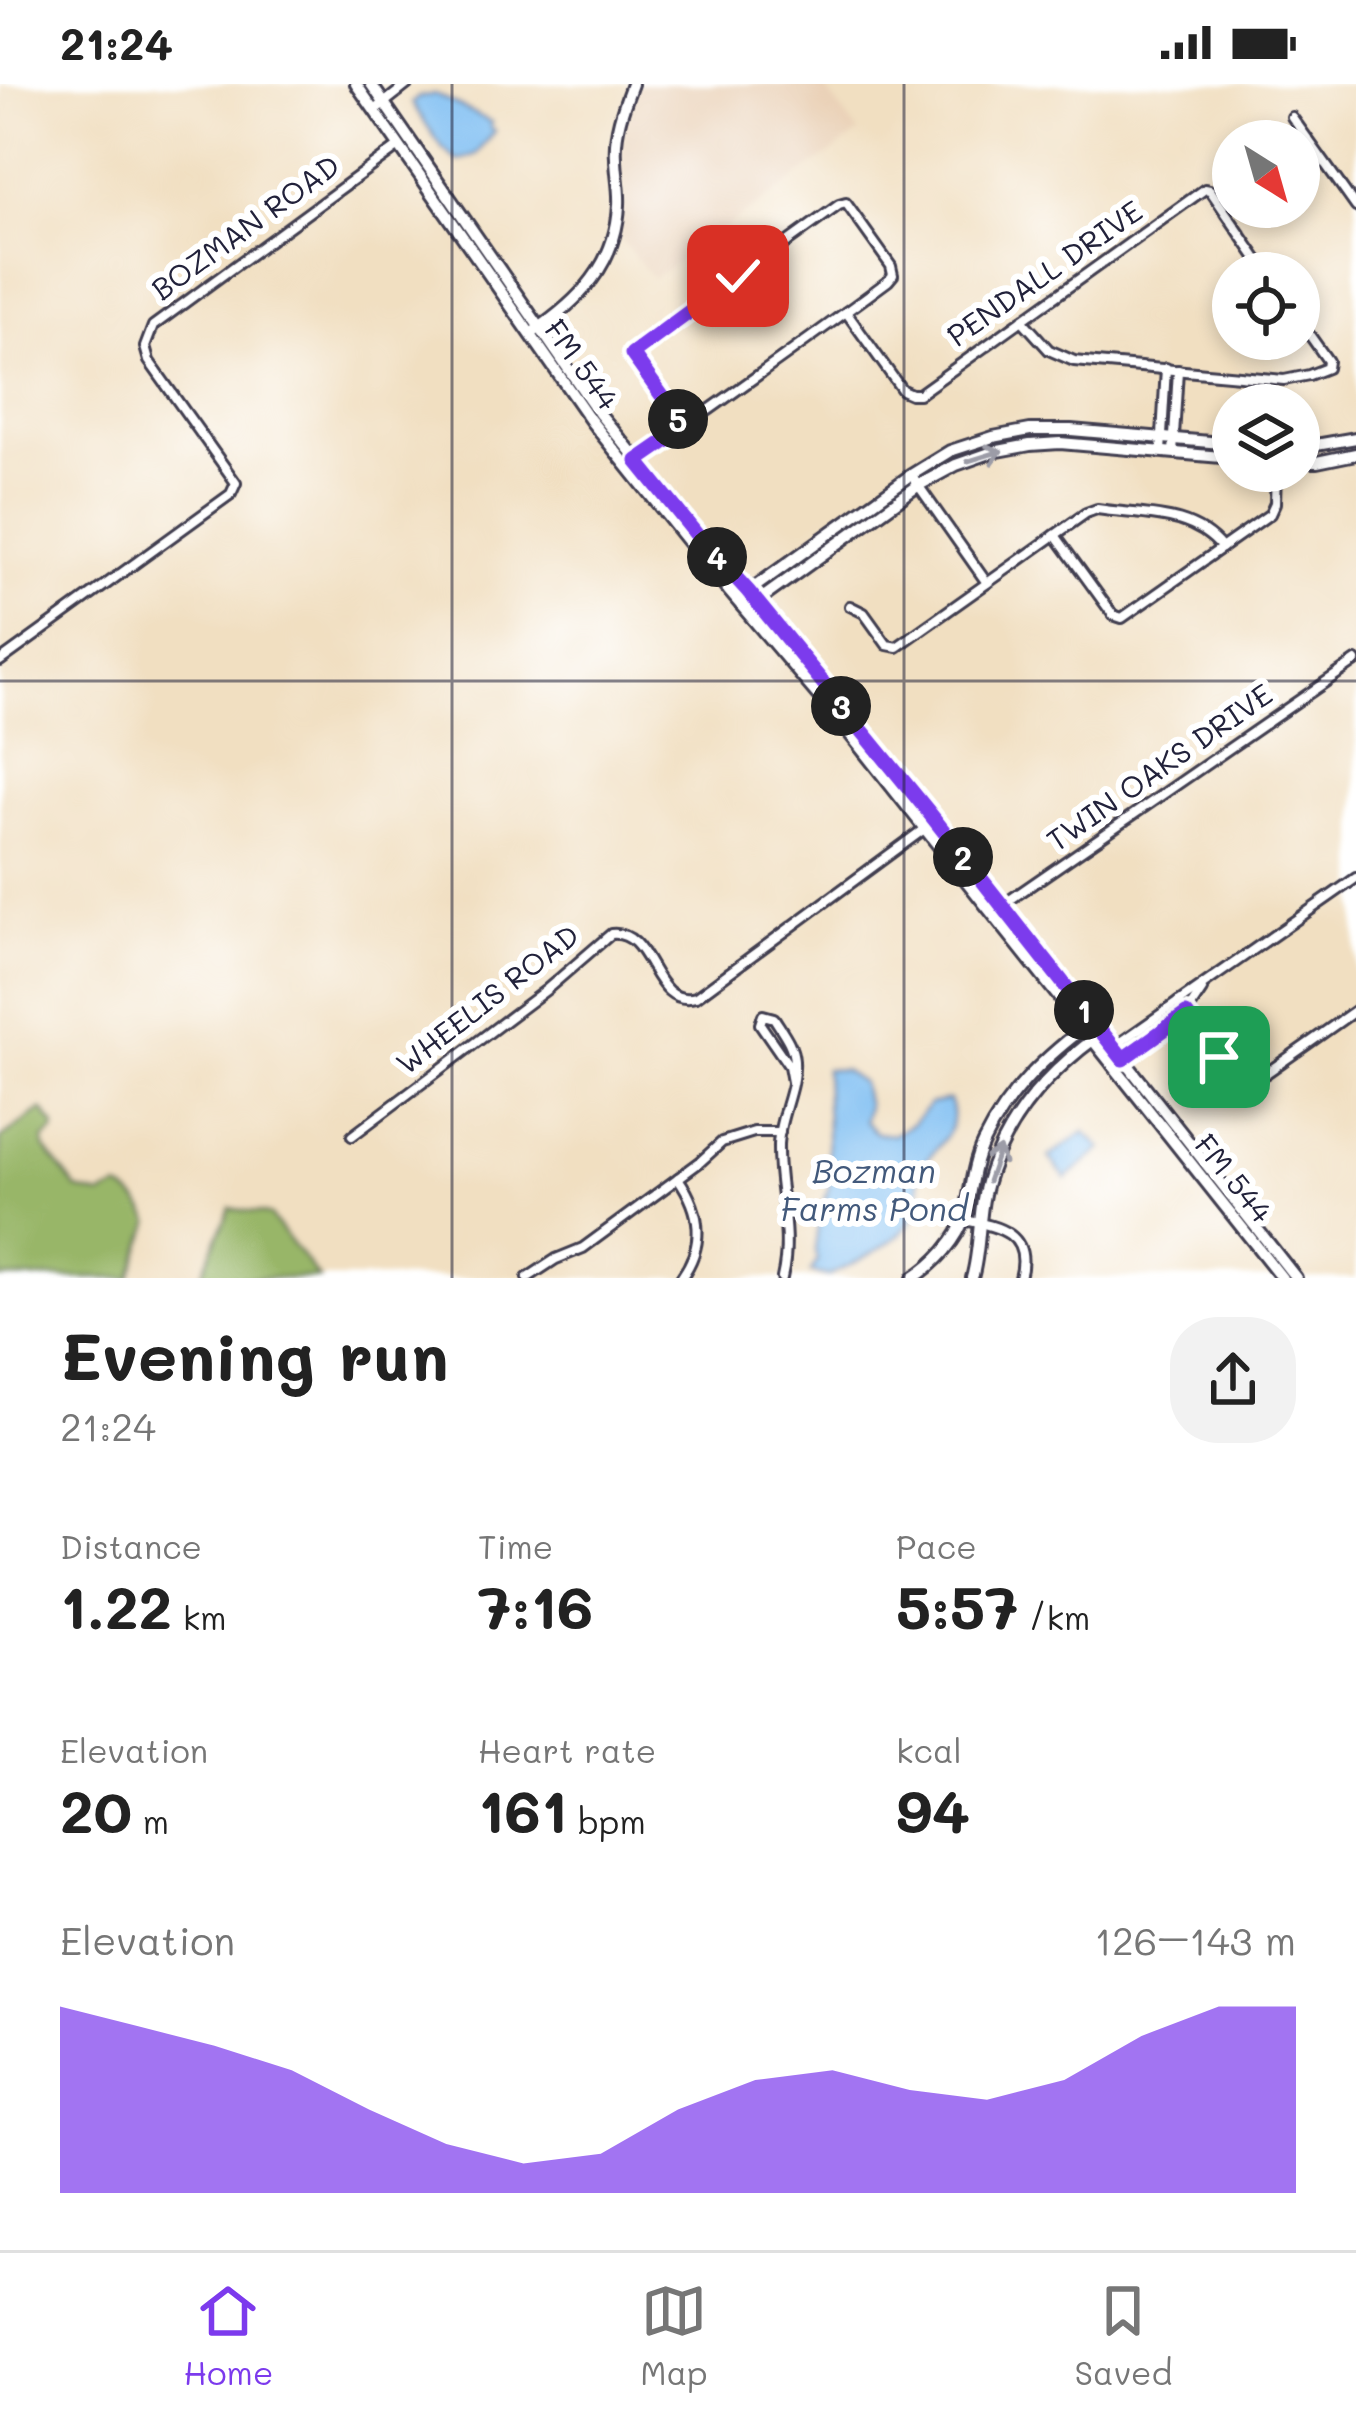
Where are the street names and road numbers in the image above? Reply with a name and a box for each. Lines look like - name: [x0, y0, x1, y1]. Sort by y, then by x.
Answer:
- street label: BOZMAN ROAD: [143, 145, 347, 308]
- street label: PENDALL DRIVE: [938, 190, 1149, 355]
- street label: FM 544: [536, 310, 629, 418]
- street label: TWIN OAKS DRIVE: [1038, 674, 1280, 859]
- street label: WHEELIS ROAD: [387, 914, 587, 1082]
- street label: FM 544: [1187, 1125, 1283, 1231]

